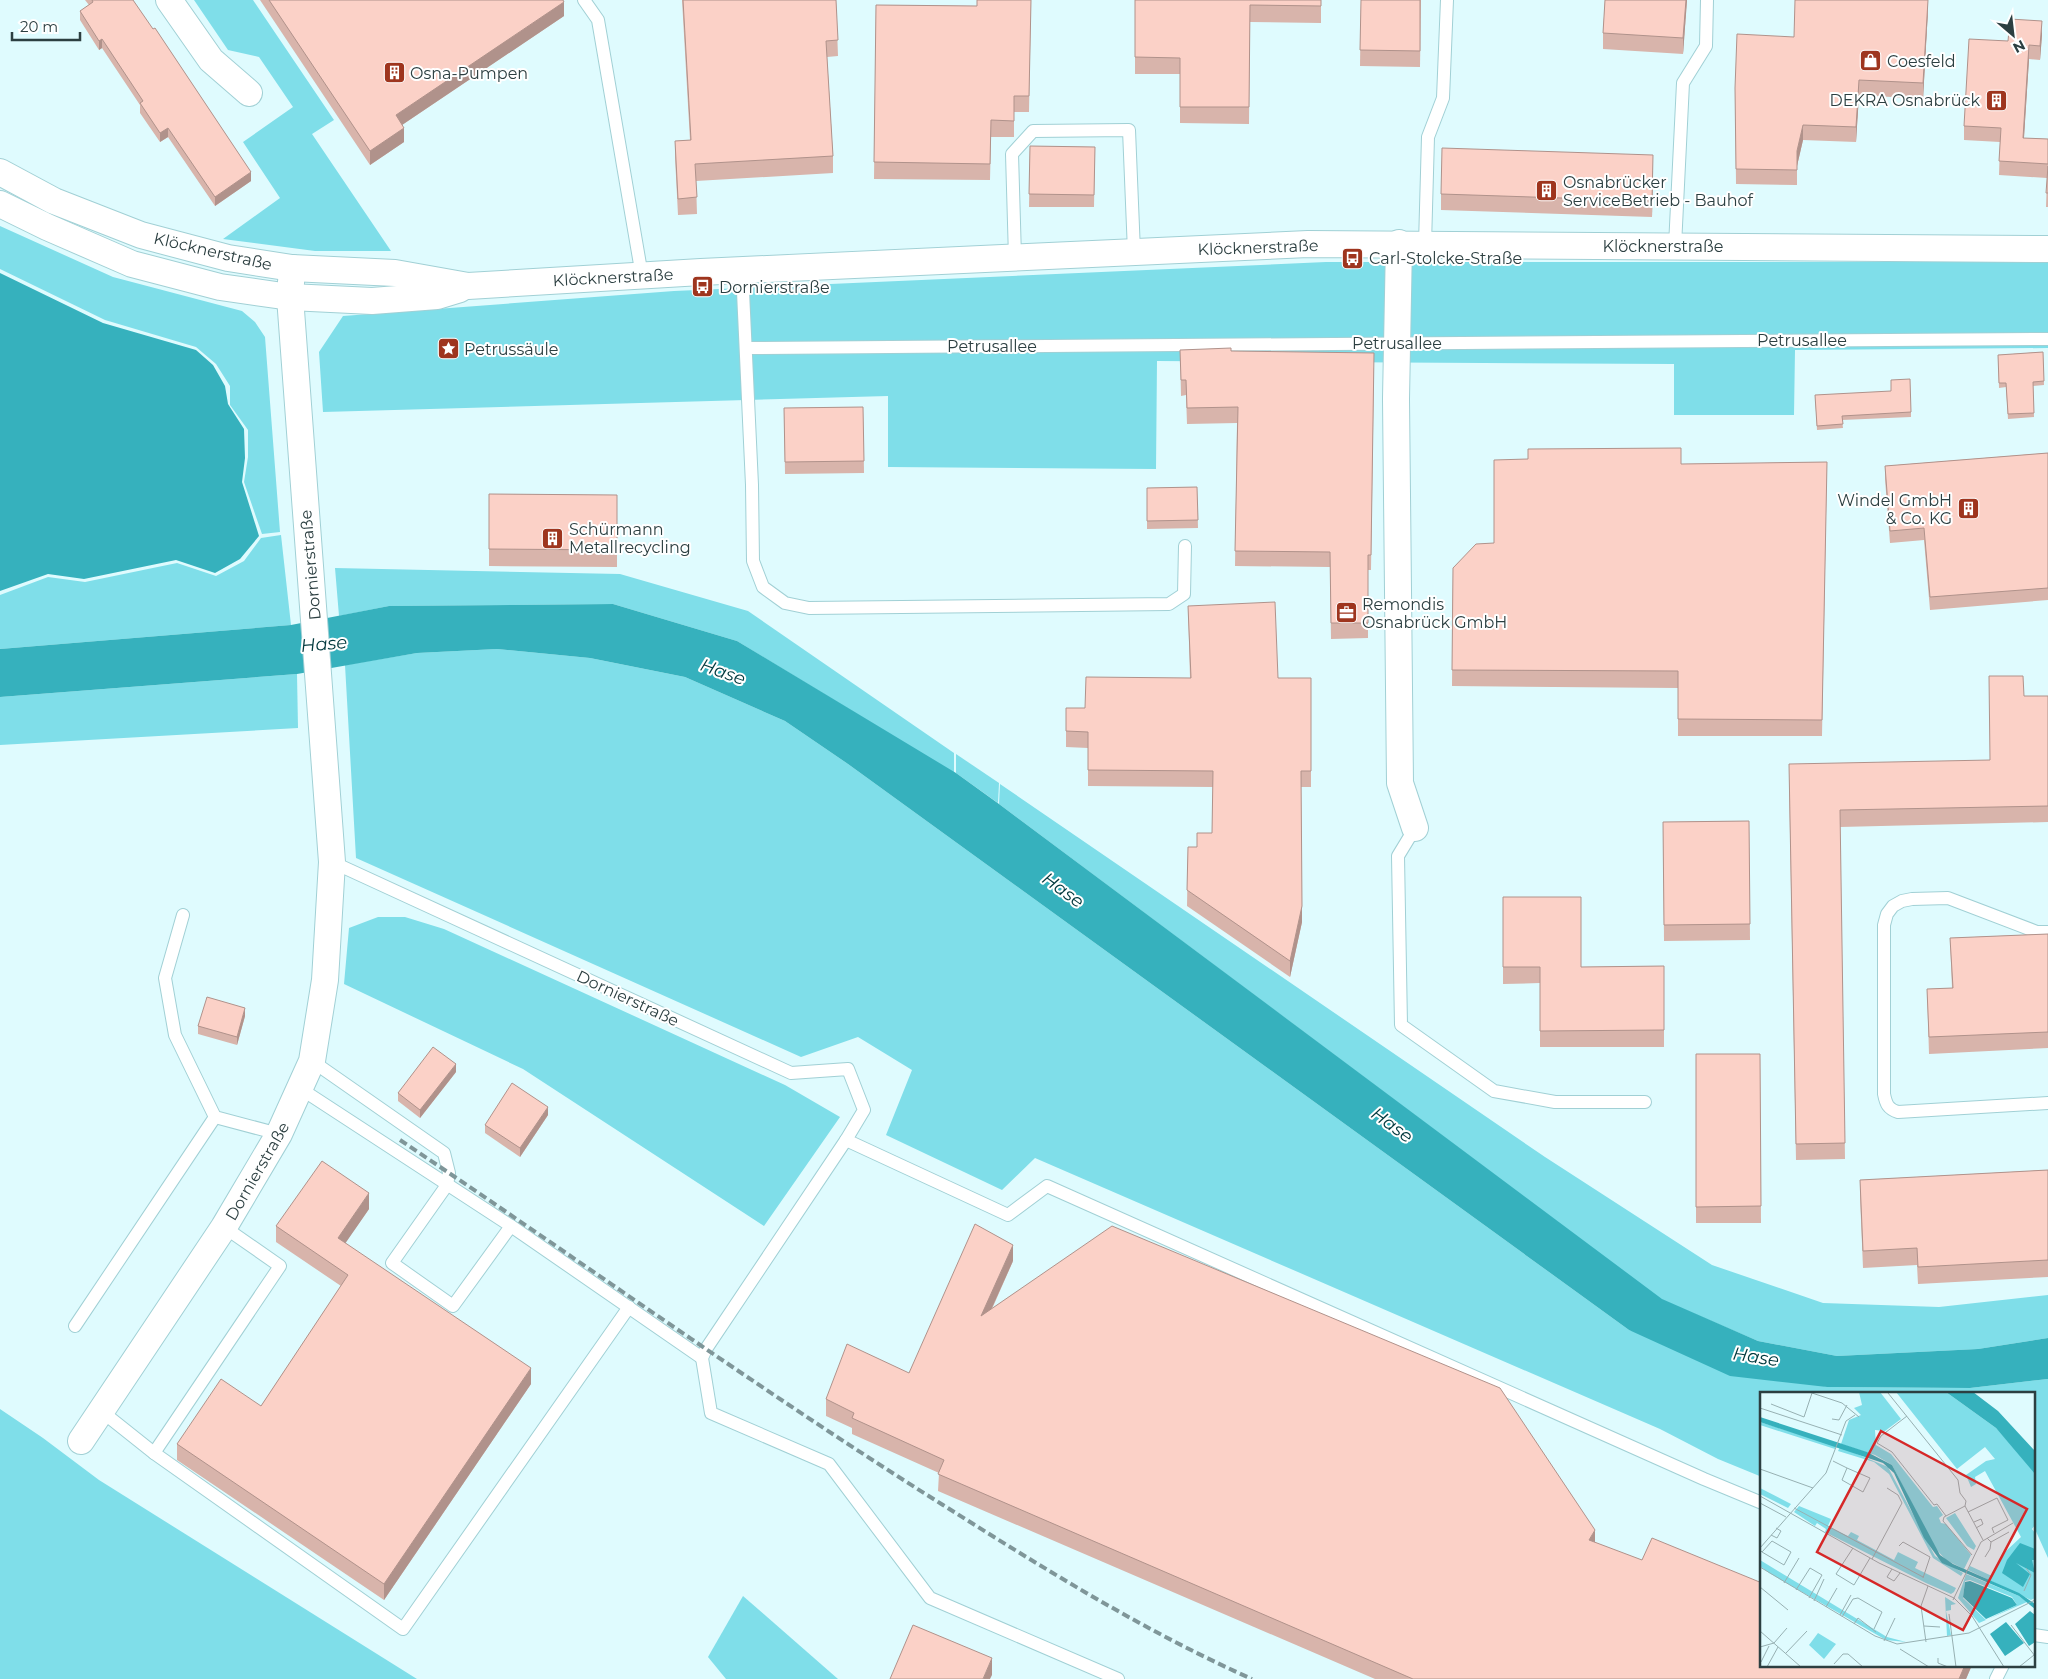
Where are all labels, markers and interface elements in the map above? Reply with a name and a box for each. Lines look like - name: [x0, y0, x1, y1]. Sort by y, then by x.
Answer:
- scale bar: [12, 10, 80, 42]
- north arrow: [1988, 10, 2038, 60]
- text: 20 m: [20, 17, 58, 36]
- text: N: [2010, 36, 2028, 57]
- shop icon: Coesfeld: [1859, 49, 1883, 73]
- place label: Coesfeld: [1887, 52, 1956, 71]
- building icon: Osna-Pumpen: [382, 61, 406, 85]
- place label: Osna-Pumpen: [410, 64, 528, 83]
- building icon: DEKRA Osnabrück: [1984, 88, 2008, 112]
- place label: DEKRA Osnabrück: [1830, 91, 1980, 110]
- place label: Osnabrücker ServiceBetrieb - Bauhof: [1563, 173, 1754, 210]
- building icon: Osnabrücker ServiceBetrieb - Bauhof: [1535, 179, 1559, 203]
- street label: Klöcknerstraße: [152, 229, 274, 274]
- street label: Klöcknerstraße: [1197, 236, 1319, 259]
- street label: Klöcknerstraße: [1603, 237, 1723, 256]
- bus stop icon: Carl-Stolcke-Straße: [1341, 246, 1365, 270]
- place label: Carl-Stolcke-Straße: [1369, 249, 1522, 268]
- street label: Klöcknerstraße: [552, 265, 674, 290]
- bus stop icon: Dornierstraße: [691, 275, 715, 299]
- place label: Dornierstraße: [719, 278, 830, 297]
- street label: Petrusallee: [1757, 331, 1847, 350]
- street label: Petrusallee: [1352, 334, 1442, 353]
- place icon: Petrussäule: [436, 337, 460, 361]
- street label: Petrusallee: [947, 337, 1037, 356]
- place label: Petrussäule: [464, 340, 558, 359]
- place label: Windel GmbH & Co. KG: [1837, 491, 1952, 528]
- building icon: Windel GmbH & Co. KG: [1956, 497, 1980, 521]
- street label: Dornierstraße: [296, 509, 325, 621]
- place label: Schürmann Metallrecycling: [569, 520, 691, 557]
- building icon: Schürmann Metallrecycling: [541, 526, 565, 550]
- place label: Remondis Osnabrück GmbH: [1362, 595, 1507, 632]
- office icon: Remondis Osnabrück GmbH: [1334, 601, 1358, 625]
- water label: Hase: [300, 631, 348, 657]
- water label: Hase: [697, 654, 749, 690]
- water label: Hase: [1038, 867, 1088, 913]
- street label: Dornierstraße: [574, 966, 682, 1030]
- water label: Hase: [1367, 1102, 1417, 1148]
- street label: Dornierstraße: [222, 1119, 293, 1224]
- water label: Hase: [1731, 1342, 1781, 1372]
- inset map: [1760, 1392, 2036, 1666]

